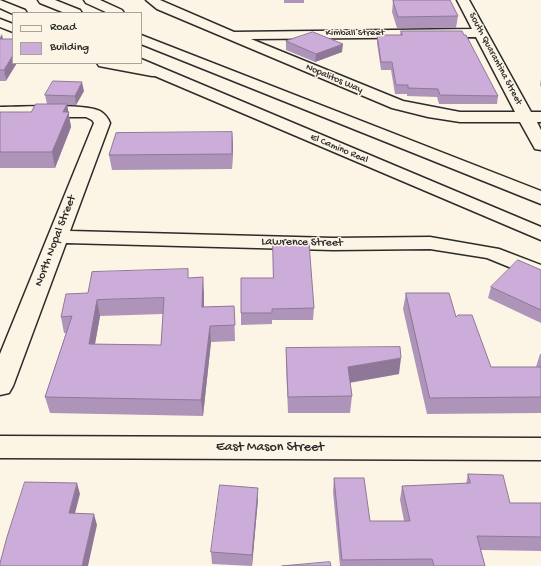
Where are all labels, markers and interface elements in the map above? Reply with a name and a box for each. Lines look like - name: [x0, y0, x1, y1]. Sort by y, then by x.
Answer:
- street label: South Quarantina Street: [466, 11, 524, 107]
- legend: [12, 12, 142, 64]
- text: Road: [50, 21, 76, 35]
- street label: Kimball Street: [325, 27, 385, 39]
- text: Building: [50, 41, 89, 55]
- street label: Nopalitos Way: [304, 62, 364, 96]
- street label: El Camino Real: [308, 131, 370, 167]
- street label: North Nopal Street: [32, 193, 80, 289]
- street label: Lawrence Street: [261, 235, 343, 251]
- street label: East Mason Street: [216, 440, 324, 456]

